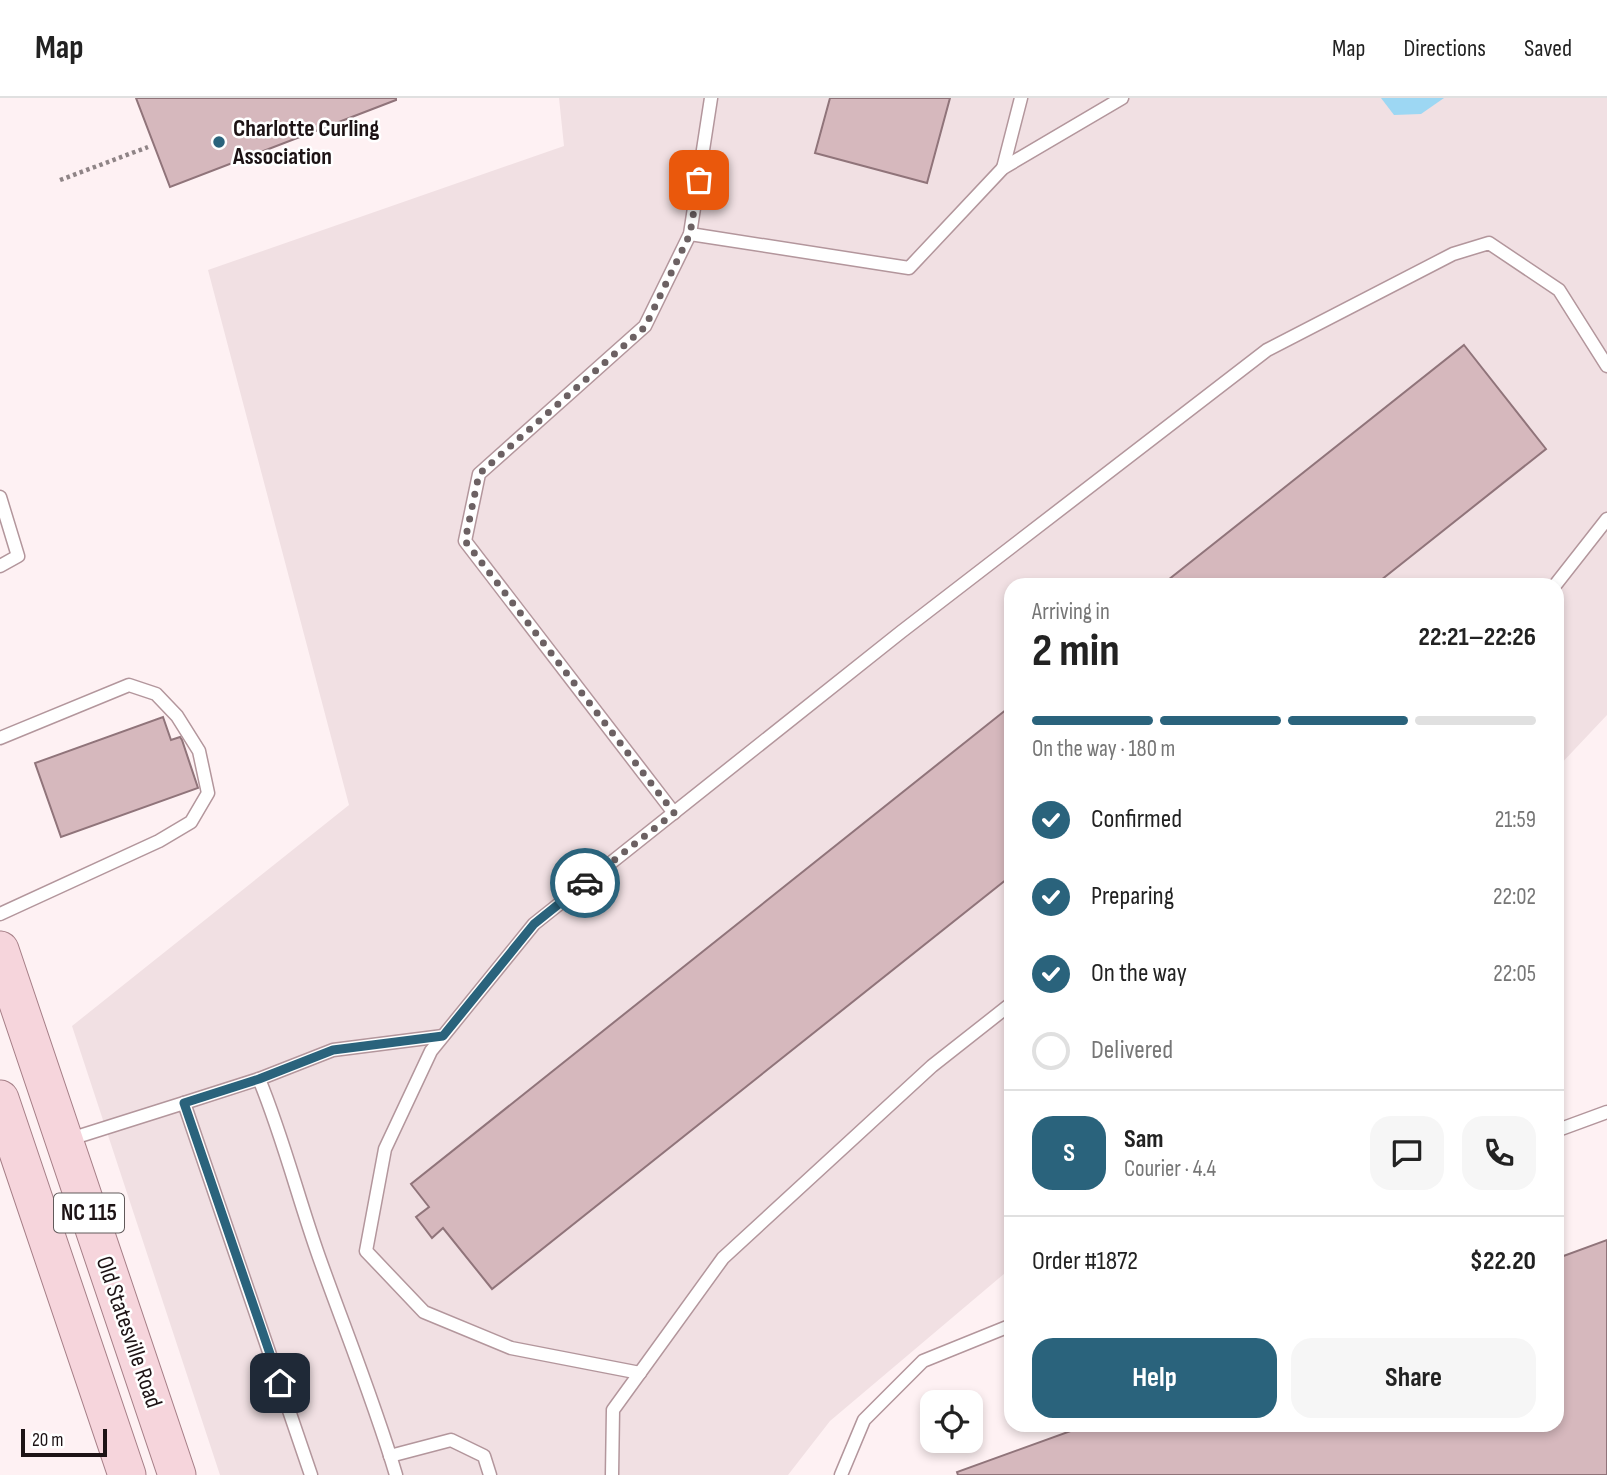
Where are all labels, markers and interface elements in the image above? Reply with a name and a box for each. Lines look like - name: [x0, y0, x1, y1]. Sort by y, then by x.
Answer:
- text: Map: [35, 28, 84, 68]
- text: Map: [1332, 34, 1365, 63]
- text: Directions: [1403, 34, 1486, 63]
- text: Saved: [1524, 34, 1572, 63]
- place label: Charlotte Curling Association: [232, 114, 379, 171]
- marker: Charlotte Curling Association: [211, 134, 227, 150]
- pin: [669, 150, 729, 210]
- icon: bag: [680, 161, 718, 199]
- text: Arriving in: [1032, 598, 1110, 626]
- text: 22:21–22:26: [1418, 622, 1536, 653]
- text: 2 min: [1032, 624, 1120, 679]
- text: On the way · 180 m: [1032, 735, 1175, 763]
- icon: check: [1032, 801, 1070, 839]
- text: Confirmed: [1091, 804, 1182, 835]
- text: 21:59: [1495, 806, 1536, 834]
- courier: [550, 848, 620, 918]
- icon: car: [566, 864, 604, 902]
- icon: check: [1032, 878, 1070, 916]
- text: Preparing: [1091, 881, 1174, 912]
- text: 22:02: [1493, 883, 1536, 911]
- icon: check: [1032, 955, 1070, 993]
- text: On the way: [1091, 958, 1187, 989]
- text: 22:05: [1493, 960, 1536, 988]
- text: Delivered: [1091, 1035, 1173, 1066]
- button: chat: [1370, 1116, 1444, 1190]
- button: phone: [1462, 1116, 1536, 1190]
- text: Sam: [1124, 1124, 1164, 1155]
- text: S: [1063, 1138, 1075, 1169]
- text: Courier · 4.4: [1124, 1155, 1216, 1183]
- road number: NC 115: [54, 1194, 124, 1232]
- text: Order #1872: [1032, 1246, 1138, 1277]
- text: $22.20: [1470, 1246, 1536, 1277]
- street label: Old Statesville Road: [90, 1252, 168, 1412]
- button: Help: [1032, 1338, 1277, 1418]
- button: Share: [1291, 1338, 1536, 1418]
- pin: [250, 1353, 310, 1413]
- icon: home: [261, 1364, 299, 1402]
- map controls: [920, 1390, 983, 1453]
- button: locate: [920, 1390, 983, 1453]
- scale bar: [21, 1426, 107, 1458]
- text: 20 m: [32, 1429, 64, 1452]

